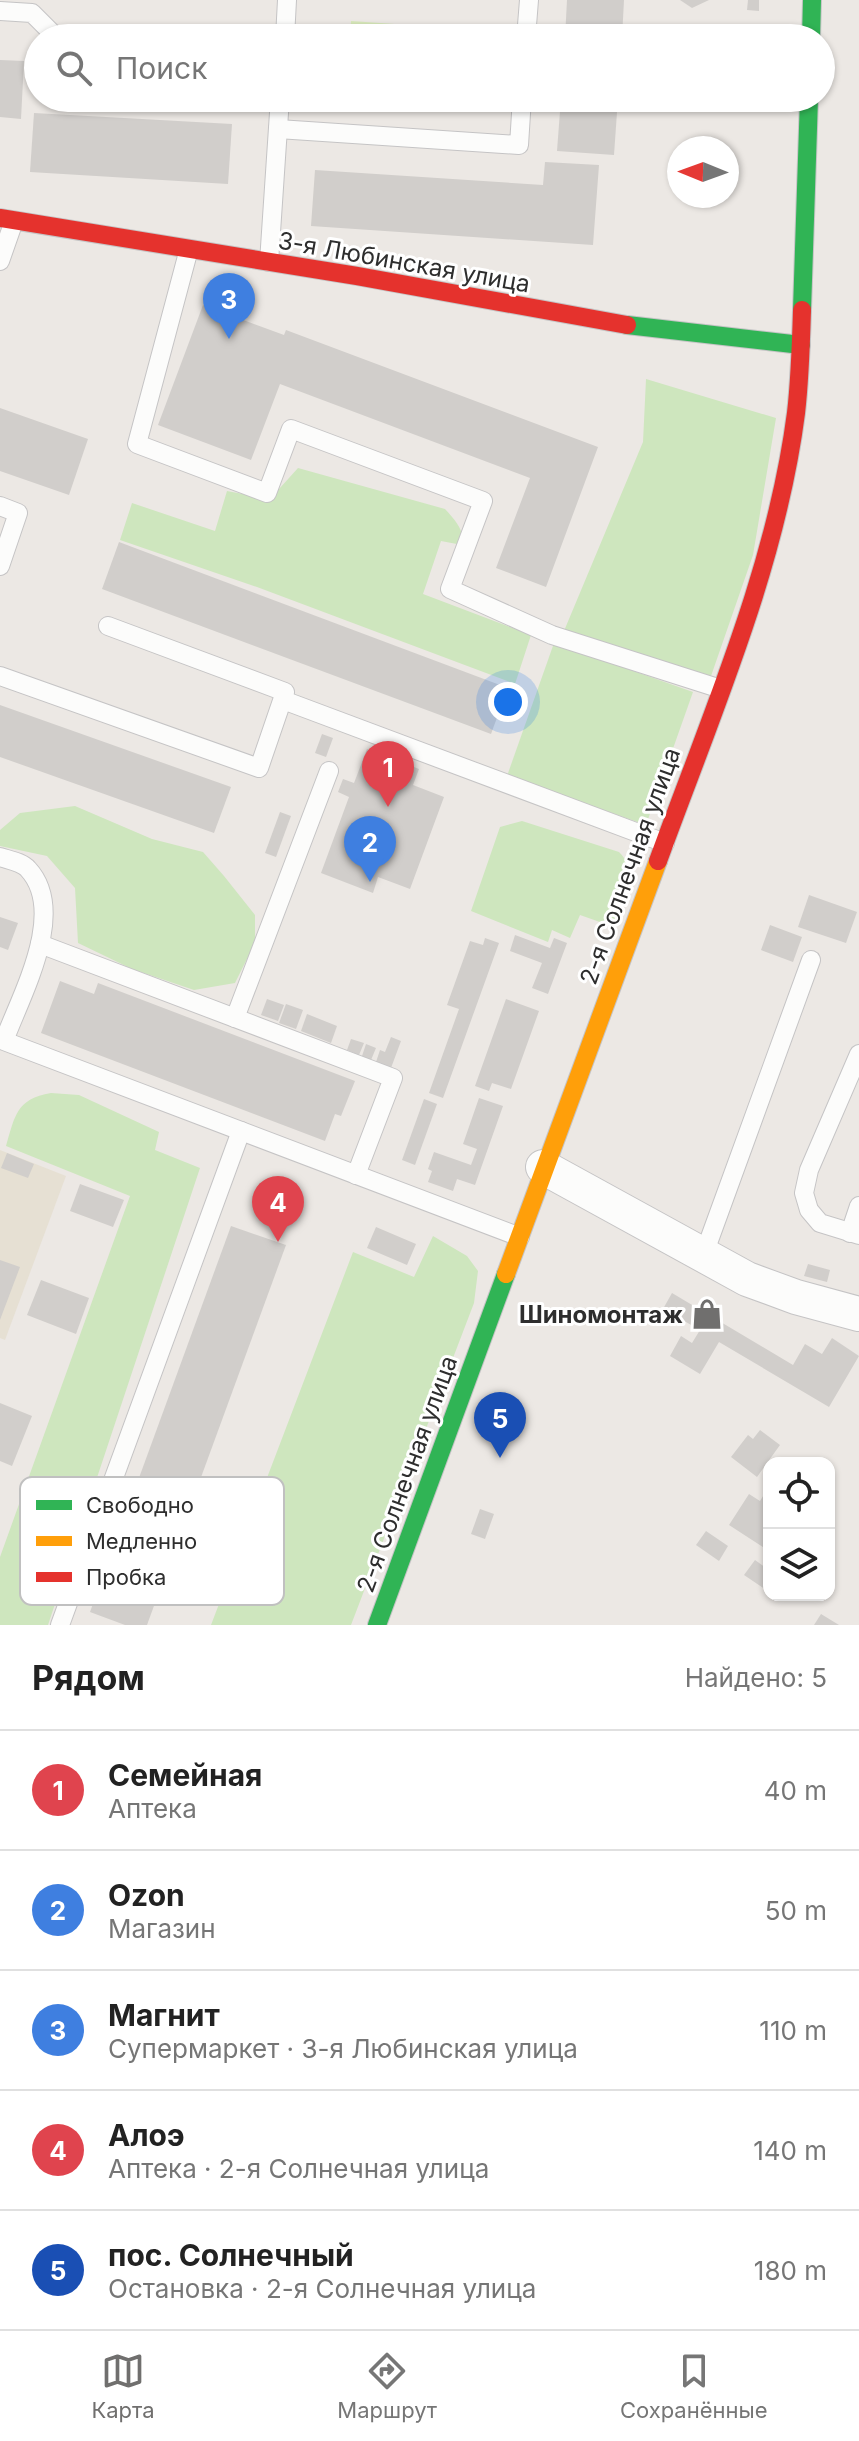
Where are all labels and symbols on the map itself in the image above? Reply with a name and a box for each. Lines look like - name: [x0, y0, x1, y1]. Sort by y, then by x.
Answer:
- north arrow: [667, 136, 739, 208]
- street label: 3-я Любинская улица: [276, 226, 532, 298]
- pin: 3: [203, 273, 255, 339]
- your location: [488, 682, 528, 722]
- pin: 1: [362, 741, 414, 807]
- street label: 2-я Солнечная улица: [574, 744, 686, 988]
- pin: 2: [344, 816, 396, 882]
- pin: 4: [252, 1176, 304, 1242]
- shop icon: Шиномонтаж: [690, 1297, 724, 1331]
- place label: Шиномонтаж: [519, 1300, 683, 1329]
- street label: 2-я Солнечная улица: [351, 1352, 463, 1596]
- pin: 5: [474, 1392, 526, 1458]
- legend: [20, 1477, 284, 1605]
- text: Свободно: [86, 1492, 194, 1518]
- text: Медленно: [86, 1528, 197, 1554]
- text: Пробка: [86, 1564, 166, 1590]

